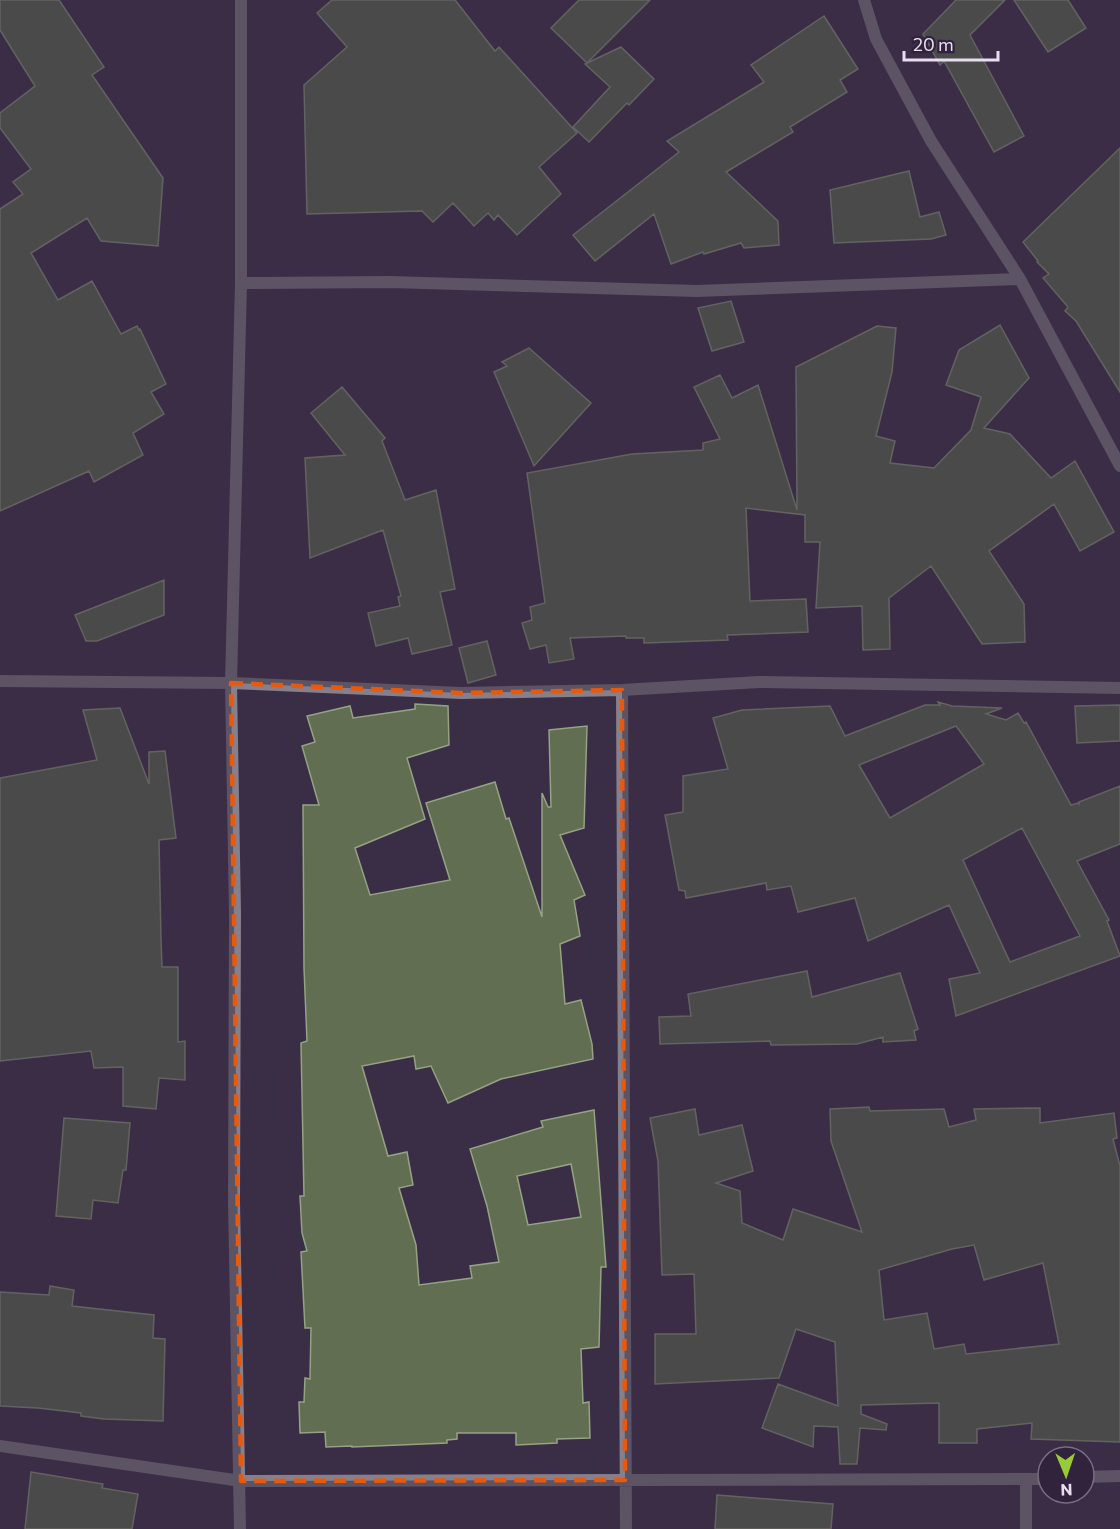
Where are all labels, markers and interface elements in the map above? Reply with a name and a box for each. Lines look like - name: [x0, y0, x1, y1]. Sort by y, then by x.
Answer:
- scale bar: [904, 24, 998, 62]
- text: 20 m: [913, 33, 954, 55]
- north arrow: [1036, 1445, 1096, 1505]
- text: N: [1060, 1481, 1073, 1500]

